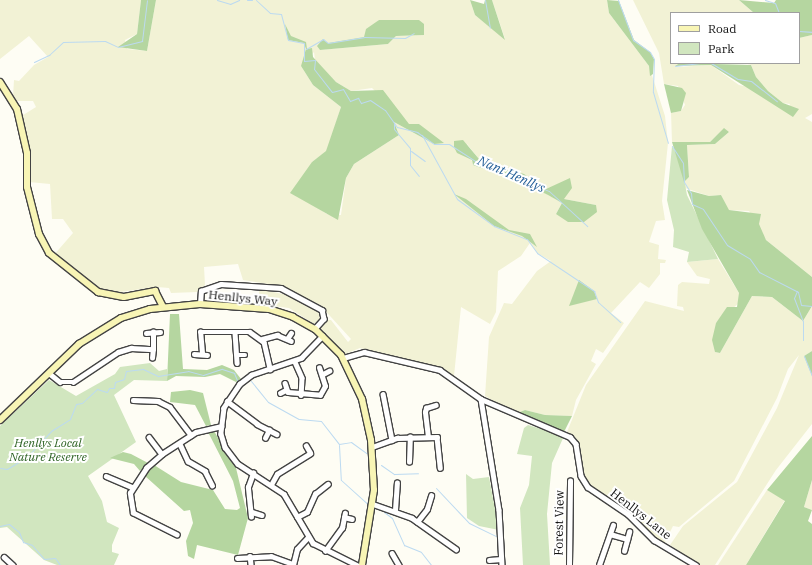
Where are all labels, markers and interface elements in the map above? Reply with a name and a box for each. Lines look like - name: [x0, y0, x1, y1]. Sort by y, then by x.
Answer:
- legend: [670, 12, 800, 64]
- text: Road: [708, 21, 737, 36]
- text: Park: [708, 41, 734, 56]
- water label: Nant Henllys: [475, 153, 547, 197]
- street label: Henllys Way: [208, 287, 278, 309]
- park label: Henllys Local Nature Reserve: [9, 436, 87, 464]
- street label: Henllys Lane: [608, 486, 674, 542]
- street label: Forest View: [551, 490, 567, 556]

